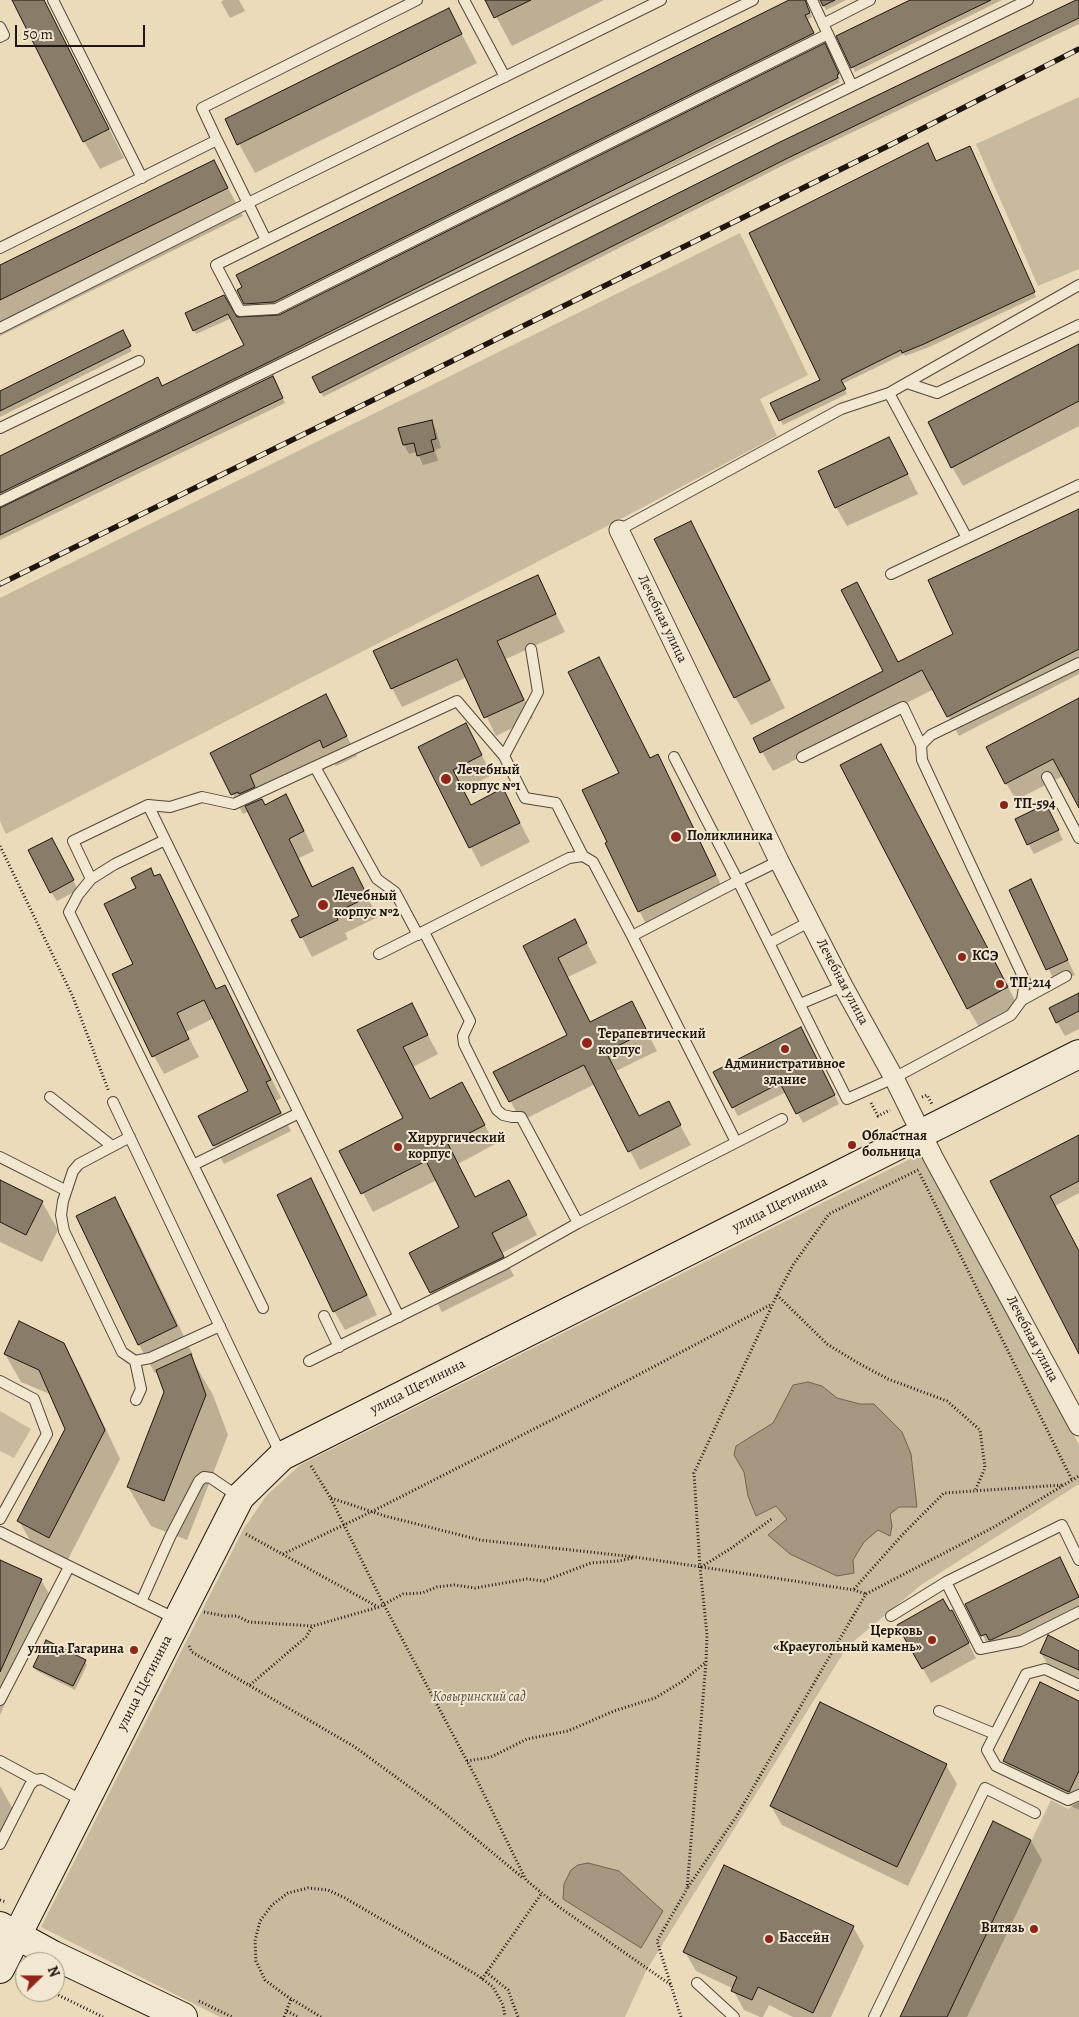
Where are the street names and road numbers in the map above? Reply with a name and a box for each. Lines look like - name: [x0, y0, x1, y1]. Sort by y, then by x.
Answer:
- street label: Лечебная улица: [634, 572, 690, 666]
- street label: Лечебная улица: [812, 936, 872, 1028]
- street label: улица Щетинина: [730, 1174, 830, 1236]
- street label: Лечебная улица: [1002, 1293, 1062, 1385]
- street label: улица Щетинина: [368, 1356, 468, 1418]
- street label: улица Щетинина: [114, 1633, 176, 1733]

